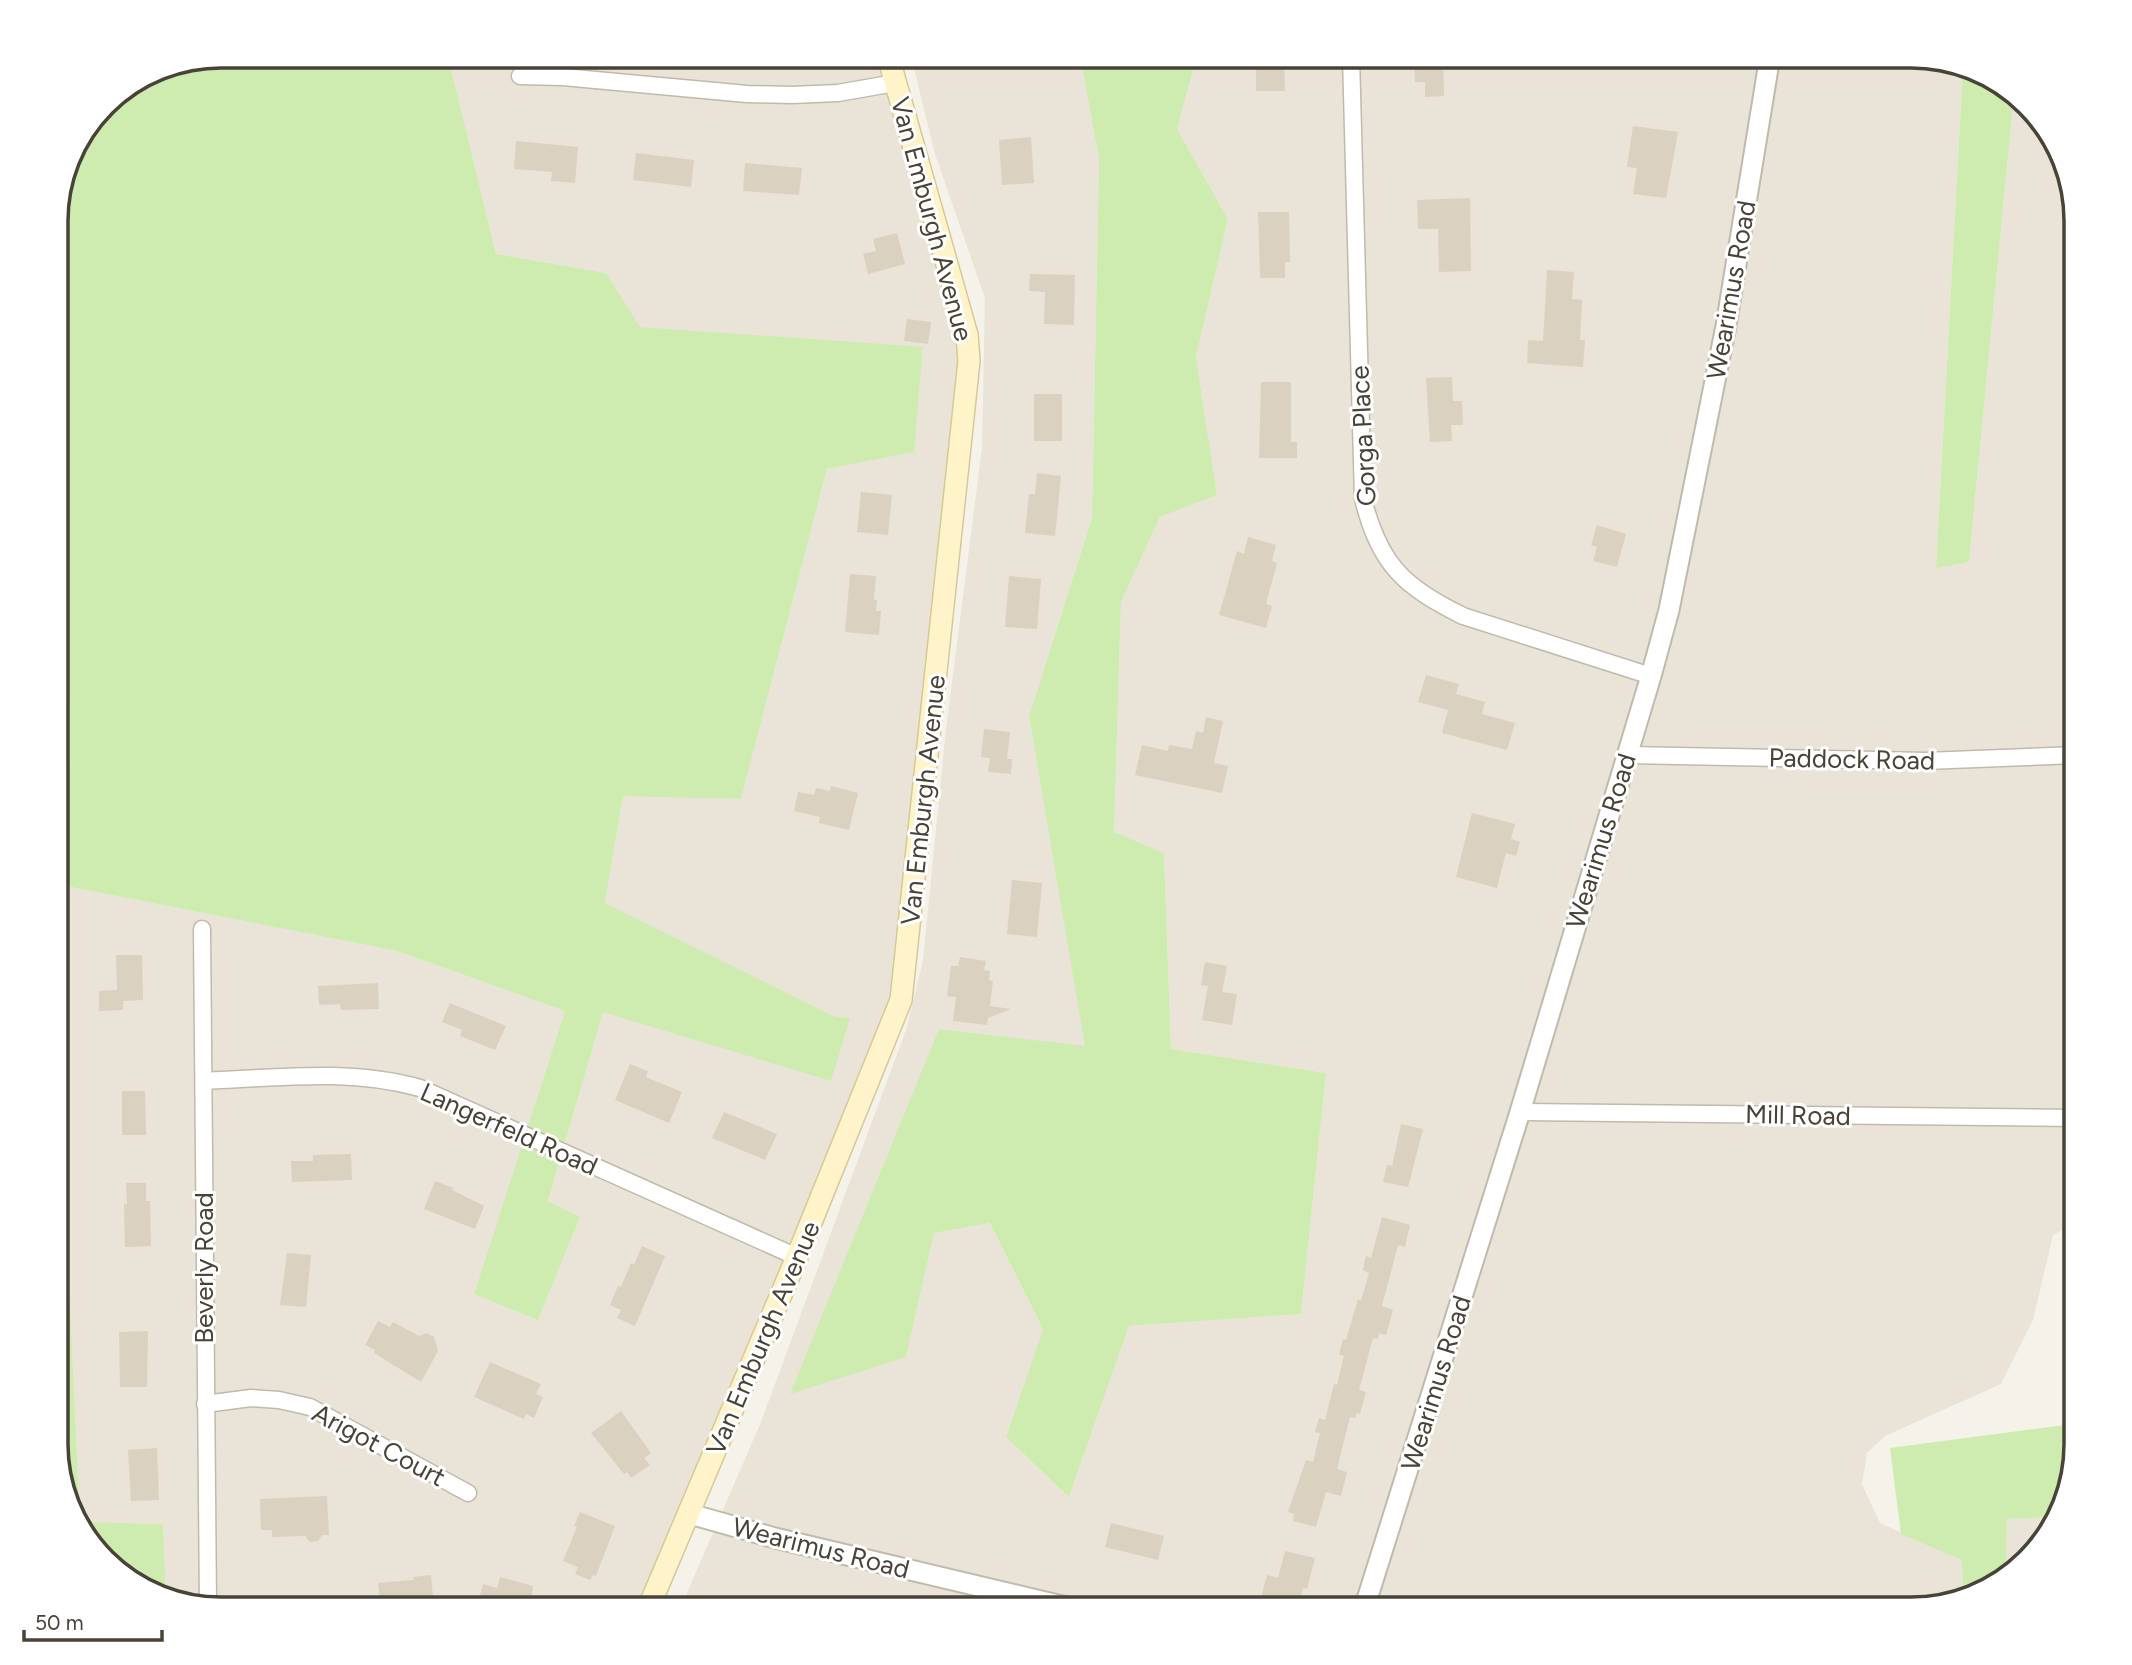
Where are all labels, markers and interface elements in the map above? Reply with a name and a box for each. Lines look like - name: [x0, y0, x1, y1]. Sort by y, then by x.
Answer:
- street label: Van Emburgh Avenue: [884, 93, 980, 345]
- street label: Wearimus Road: [1700, 198, 1762, 382]
- street label: Gorga Place: [1343, 365, 1383, 507]
- street label: Van Emburgh Avenue: [894, 673, 952, 927]
- street label: Paddock Road: [1768, 742, 1936, 776]
- street label: Wearimus Road: [1559, 750, 1643, 932]
- street label: Langerfeld Road: [415, 1076, 603, 1182]
- street label: Mill Road: [1745, 1098, 1851, 1132]
- street label: Beverly Road: [188, 1192, 220, 1344]
- street label: Van Emburgh Avenue: [699, 1216, 827, 1460]
- street label: Wearimus Road: [1394, 1292, 1478, 1474]
- street label: Arigot Court: [307, 1397, 451, 1493]
- street label: Wearimus Road: [729, 1511, 913, 1585]
- scale bar: [24, 1598, 163, 1642]
- text: 50 m: [35, 1610, 84, 1635]

